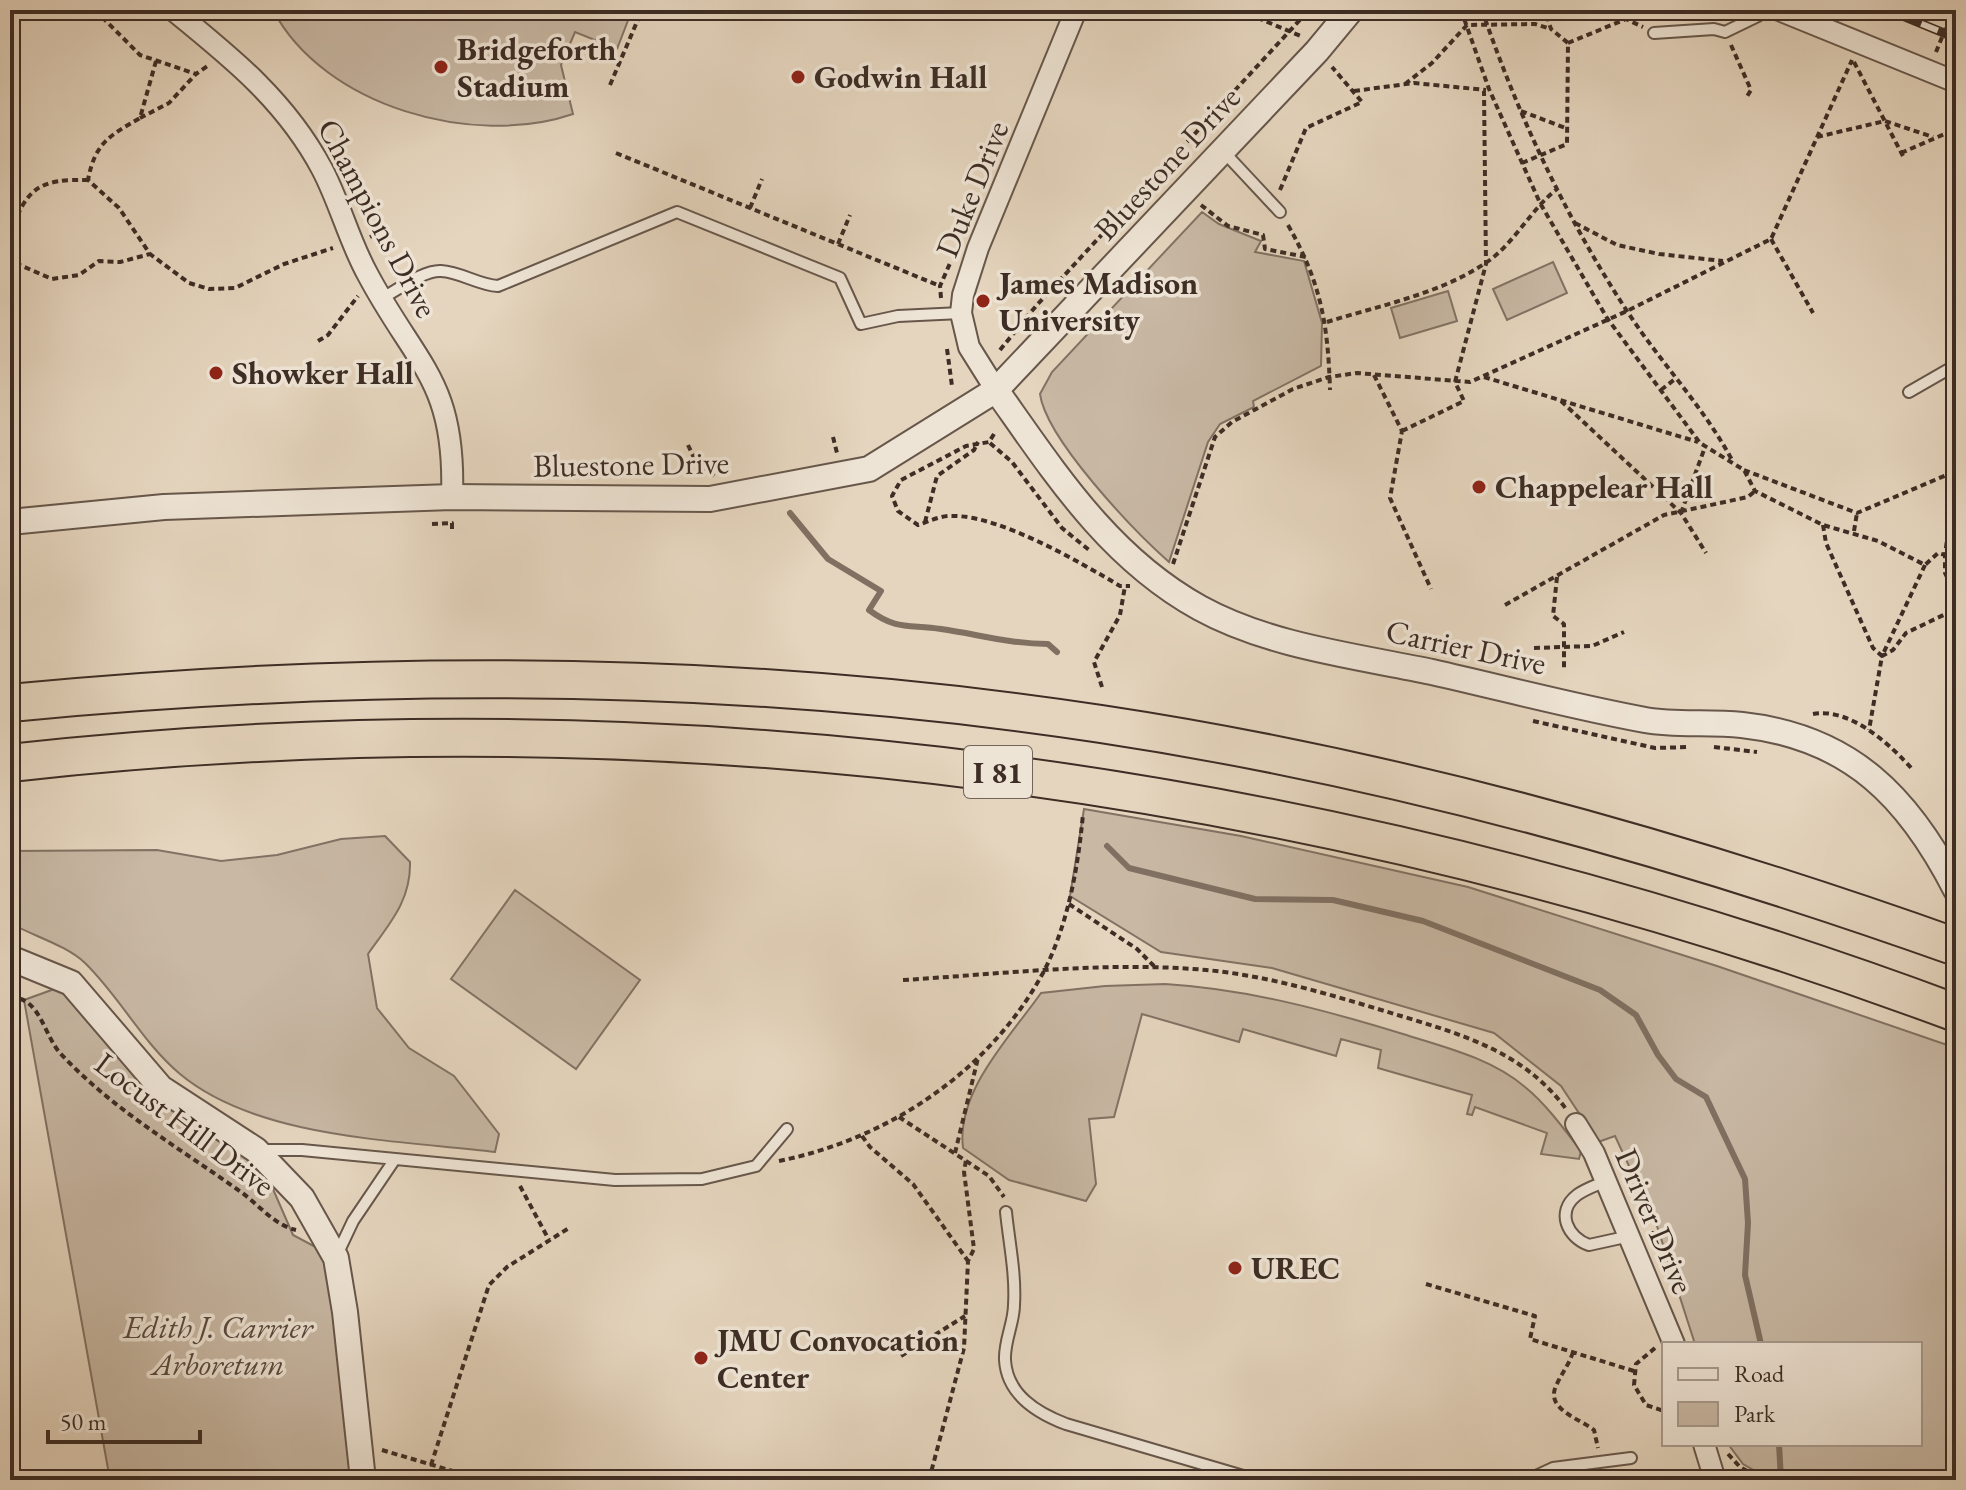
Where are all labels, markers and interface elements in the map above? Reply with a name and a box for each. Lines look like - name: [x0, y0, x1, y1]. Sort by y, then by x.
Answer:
- place label: Bridgeforth Stadium: [457, 28, 617, 107]
- place label: Godwin Hall: [814, 56, 987, 98]
- marker: Bridgeforth Stadium: [432, 58, 450, 76]
- marker: Godwin Hall: [789, 68, 807, 86]
- street label: Bluestone Drive: [1085, 77, 1249, 249]
- street label: Champions Drive: [308, 111, 448, 325]
- street label: Duke Drive: [926, 115, 1018, 263]
- place label: James Madison University: [996, 262, 1198, 341]
- marker: James Madison University: [974, 292, 992, 310]
- place label: Showker Hall: [232, 352, 414, 394]
- marker: Showker Hall: [207, 364, 225, 382]
- street label: Bluestone Drive: [533, 441, 729, 487]
- place label: Chappelear Hall: [1495, 466, 1713, 508]
- marker: Chappelear Hall: [1470, 478, 1488, 496]
- street label: Carrier Drive: [1382, 610, 1550, 684]
- road number: I 81: [964, 746, 1032, 798]
- street label: Locust Hill Drive: [86, 1043, 284, 1205]
- street label: Driver Drive: [1606, 1142, 1704, 1300]
- place label: UREC: [1251, 1247, 1340, 1289]
- marker: UREC: [1226, 1259, 1244, 1277]
- park label: Edith J. Carrier Arboretum: [121, 1306, 314, 1385]
- place label: JMU Convocation Center: [714, 1319, 959, 1398]
- legend: [1662, 1342, 1922, 1446]
- marker: JMU Convocation Center: [692, 1349, 710, 1367]
- text: Road: [1734, 1358, 1785, 1389]
- scale bar: [48, 1394, 200, 1444]
- text: Park: [1734, 1398, 1776, 1429]
- text: 50 m: [60, 1406, 107, 1437]

